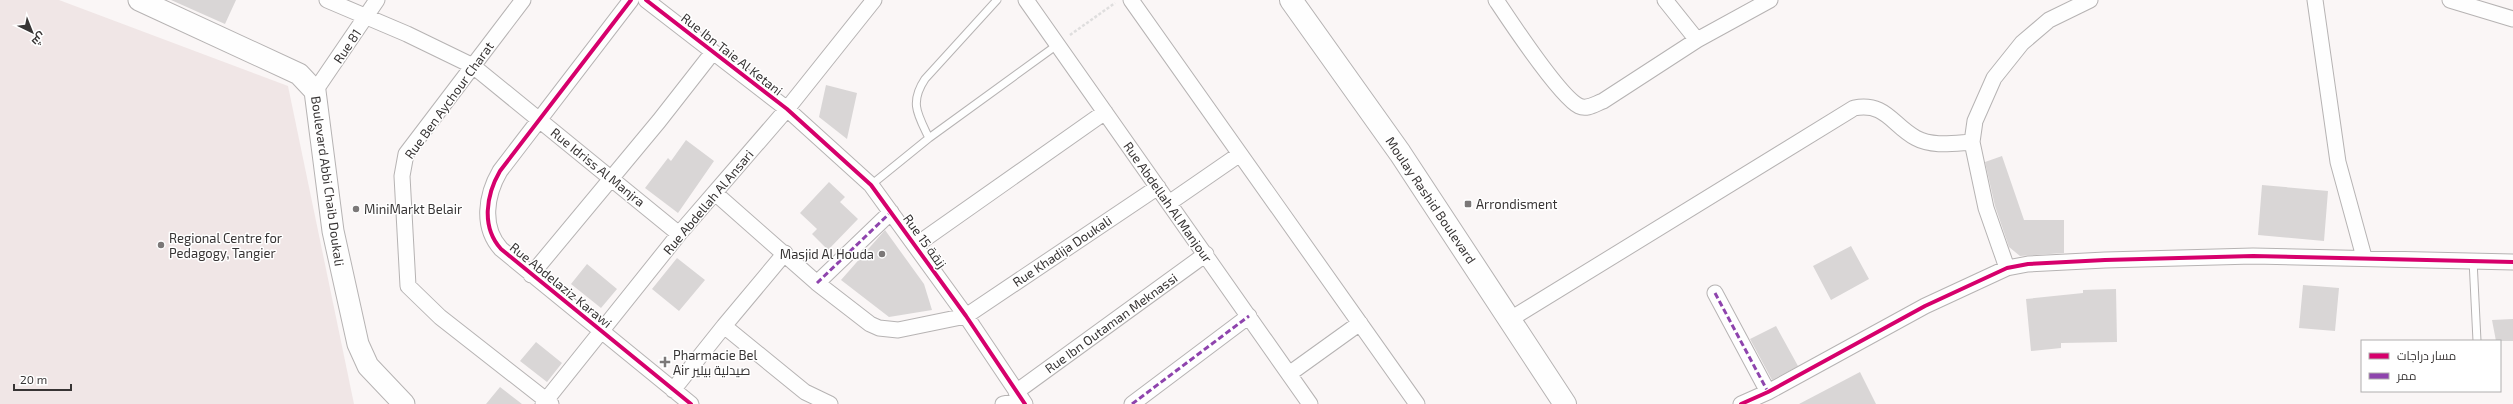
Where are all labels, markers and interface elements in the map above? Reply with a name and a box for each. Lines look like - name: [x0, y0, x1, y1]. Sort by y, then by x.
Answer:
- street label: Rue Ibn Taie Al Ketani: [678, 9, 786, 99]
- north arrow: [12, 12, 52, 52]
- street label: Rue 81: [330, 26, 364, 66]
- text: ش: [29, 29, 49, 49]
- street label: Rue Ben Aychour Charat: [401, 38, 497, 162]
- street label: Boulevard Abbi Chaib Doukali: [308, 95, 348, 267]
- street label: Rue Idriss Al Manjra: [548, 124, 648, 210]
- street label: Moulay Rashid Boulevard: [1383, 133, 1479, 267]
- street label: Rue Abdellah Al Manjour: [1120, 139, 1216, 265]
- street label: Rue Abdellah Al Ansari: [659, 146, 757, 258]
- place label: Arrondisment: [1476, 196, 1557, 212]
- marker: Arrondisment: [1463, 199, 1473, 209]
- place label: MiniMarkt Belair: [364, 201, 462, 217]
- marker: MiniMarkt Belair: [351, 204, 361, 214]
- street label: Rue 15 زنقة: [900, 211, 950, 271]
- street label: Rue Khadija Doukali: [1009, 212, 1115, 290]
- place label: Regional Centre for Pedagogy, Tangier: [169, 230, 282, 261]
- street label: Rue Abdelaziz Karawi: [507, 239, 615, 331]
- marker: Regional Centre for Pedagogy, Tangier: [156, 240, 166, 250]
- place label: Masjid Al Houda: [780, 246, 874, 262]
- marker: Masjid Al Houda: [877, 249, 887, 259]
- street label: Rue Ibn Outaman Meknassi: [1042, 270, 1180, 376]
- legend: [2361, 340, 2501, 392]
- place label: Pharmacie Bel Air صيدلية بيلير: [673, 347, 758, 378]
- text: مسار دراجات: [2397, 348, 2456, 363]
- marker: Pharmacie Bel Air صيدلية بيلير: [660, 357, 670, 367]
- scale bar: [14, 366, 71, 392]
- text: ممر: [2396, 368, 2416, 383]
- text: 20 m: [20, 372, 47, 386]

